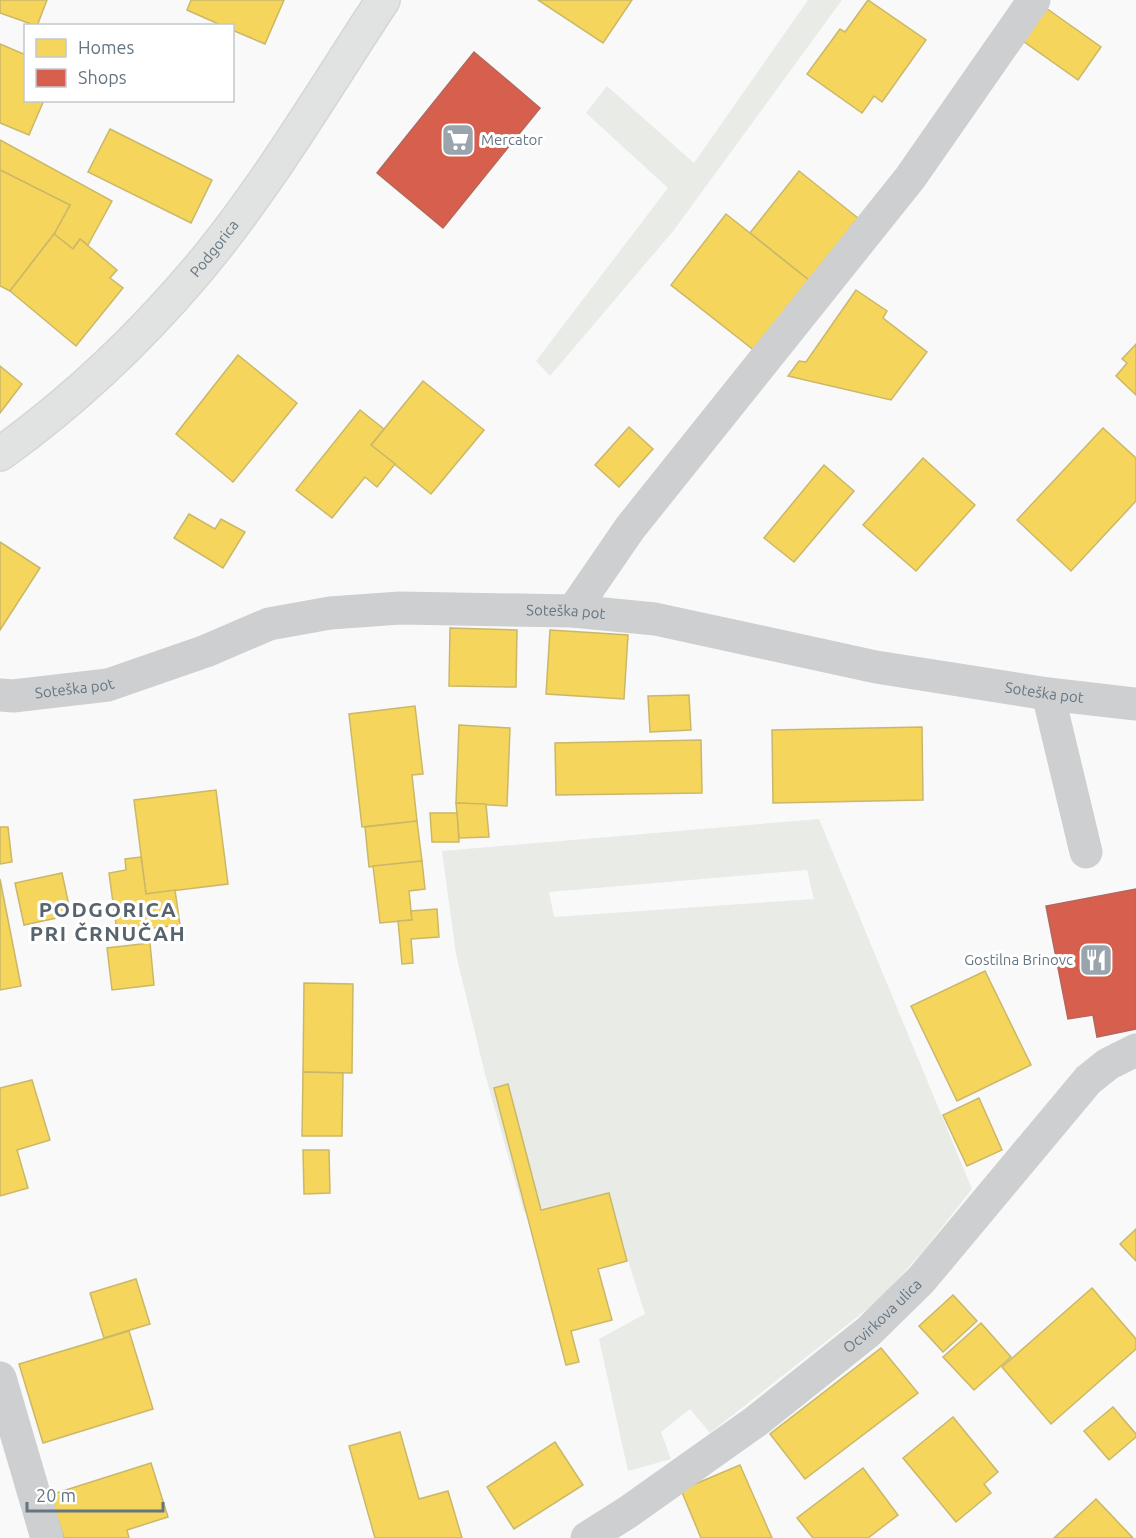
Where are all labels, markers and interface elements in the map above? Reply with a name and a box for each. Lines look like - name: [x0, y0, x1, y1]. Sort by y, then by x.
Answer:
- legend: [24, 24, 234, 102]
- text: Homes: [78, 37, 135, 57]
- text: Shops: [78, 67, 127, 87]
- supermarket icon: Mercator: [440, 122, 476, 158]
- place label: Mercator: [481, 131, 543, 148]
- street label: Podgorica: [186, 216, 242, 280]
- street label: Soteška pot: [526, 601, 606, 622]
- street label: Soteška pot: [34, 674, 116, 701]
- street label: Soteška pot: [1004, 678, 1085, 706]
- district label: PODGORICA PRI ČRNUČAH: [30, 897, 186, 945]
- restaurant icon: Gostilna Brinovc: [1078, 942, 1114, 978]
- place label: Gostilna Brinovc: [964, 951, 1073, 968]
- street label: Ocvirkova ulica: [840, 1275, 925, 1356]
- scale bar: [27, 1475, 164, 1513]
- text: 20 m: [36, 1485, 76, 1505]

